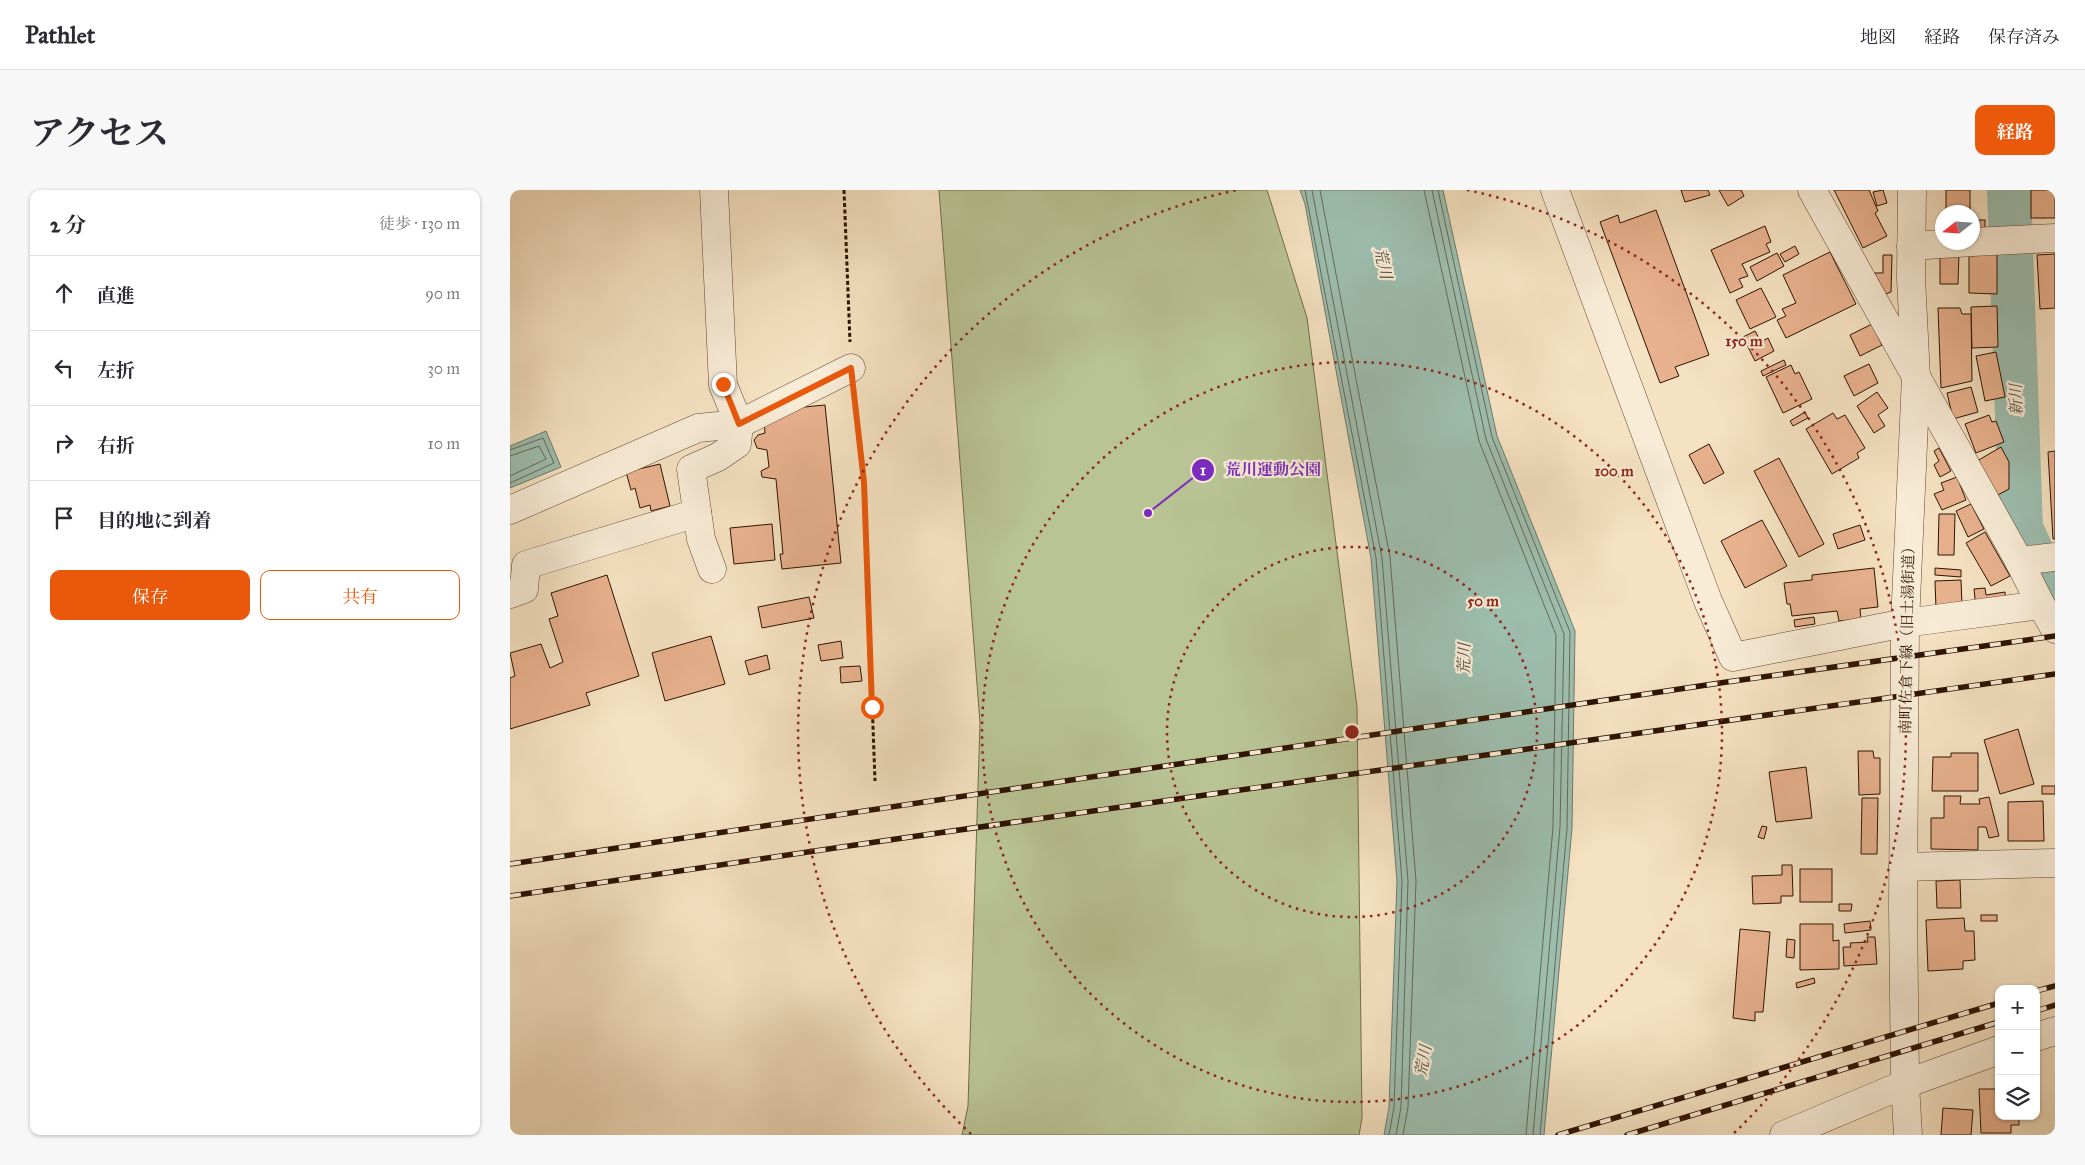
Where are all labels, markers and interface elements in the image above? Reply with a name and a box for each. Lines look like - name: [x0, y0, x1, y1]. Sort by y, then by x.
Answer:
- text: Pathlet: [25, 20, 95, 50]
- text: 地図: [1860, 26, 1896, 48]
- text: 経路: [1924, 26, 1960, 48]
- text: 保存済み: [1988, 26, 2060, 48]
- button: 経路: [1975, 105, 2055, 155]
- text: アクセス: [30, 112, 169, 155]
- north arrow: [1935, 205, 1980, 250]
- text: 2 分: [50, 212, 86, 238]
- text: 徒歩 · 130 m: [379, 214, 460, 233]
- water label: 荒川: [1370, 245, 1396, 283]
- icon: ahead: [50, 279, 78, 307]
- text: 直進: [97, 284, 135, 307]
- text: 90 m: [425, 284, 460, 303]
- text: 150 m: [1725, 332, 1763, 350]
- icon: left: [50, 354, 78, 382]
- text: 左折: [97, 359, 135, 382]
- text: 30 m: [427, 359, 460, 378]
- route end: [712, 373, 735, 396]
- water label: 新川: [2006, 382, 2026, 416]
- icon: right: [50, 429, 78, 457]
- text: 右折: [97, 434, 135, 457]
- text: 10 m: [428, 434, 460, 453]
- callout: 荒川運動公園: [1190, 454, 1331, 485]
- text: 荒川運動公園: [1225, 460, 1321, 479]
- text: 1: [1200, 461, 1206, 479]
- text: 100 m: [1594, 462, 1634, 480]
- icon: arrive: [50, 504, 78, 532]
- text: 目的地に到着: [97, 509, 211, 532]
- street label: 南町佐倉下線（旧土湯街道）: [1896, 539, 1918, 735]
- button: 保存: [50, 570, 250, 620]
- button: 共有: [260, 570, 460, 620]
- text: 50 m: [1467, 592, 1499, 610]
- water label: 荒川: [1454, 641, 1474, 675]
- route start: [861, 696, 884, 719]
- centre of rings: [1343, 723, 1361, 741]
- map controls: [1995, 985, 2040, 1120]
- button: +: [1995, 985, 2040, 1030]
- button: −: [1995, 1030, 2040, 1075]
- water label: 荒川: [1411, 1042, 1435, 1078]
- button: layers: [1995, 1075, 2040, 1120]

